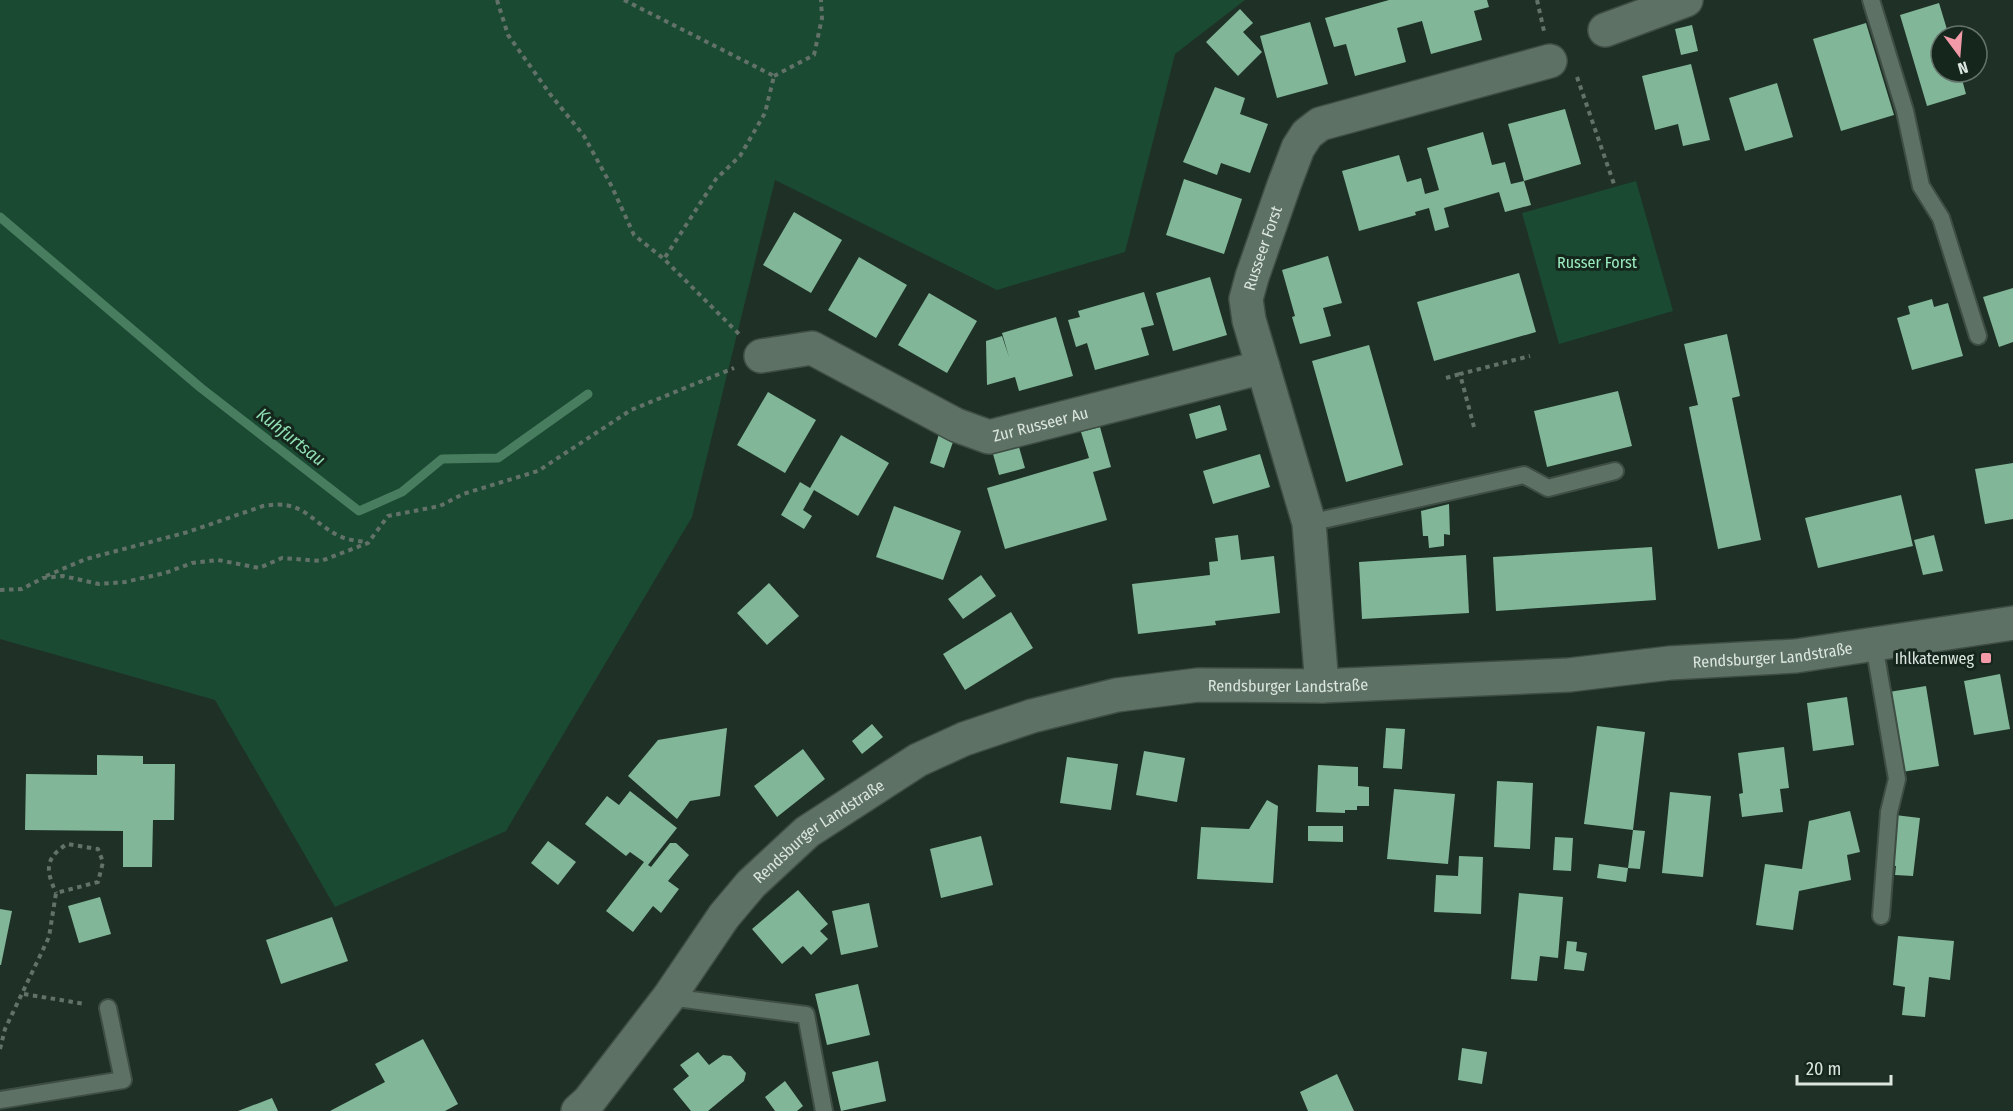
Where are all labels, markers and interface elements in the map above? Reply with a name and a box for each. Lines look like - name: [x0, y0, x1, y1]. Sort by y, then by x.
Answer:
- north arrow: [1929, 24, 1989, 84]
- text: N: [1956, 57, 1970, 78]
- street label: Russeer Forst: [1239, 202, 1286, 292]
- park label: Russer Forst: [1557, 253, 1638, 272]
- water label: Kuhfurtsau: [252, 403, 330, 471]
- street label: Zur Russeer Au: [991, 403, 1090, 445]
- street label: Rendsburger Landstraße: [1692, 638, 1854, 671]
- place label: Ihlkatenweg: [1895, 649, 1974, 668]
- marker: Ihlkatenweg: [1979, 651, 1993, 665]
- street label: Rendsburger Landstraße: [1208, 674, 1369, 696]
- street label: Rendsburger Landstraße: [749, 775, 888, 887]
- scale bar: [1797, 1048, 1892, 1086]
- text: 20 m: [1806, 1058, 1841, 1080]

